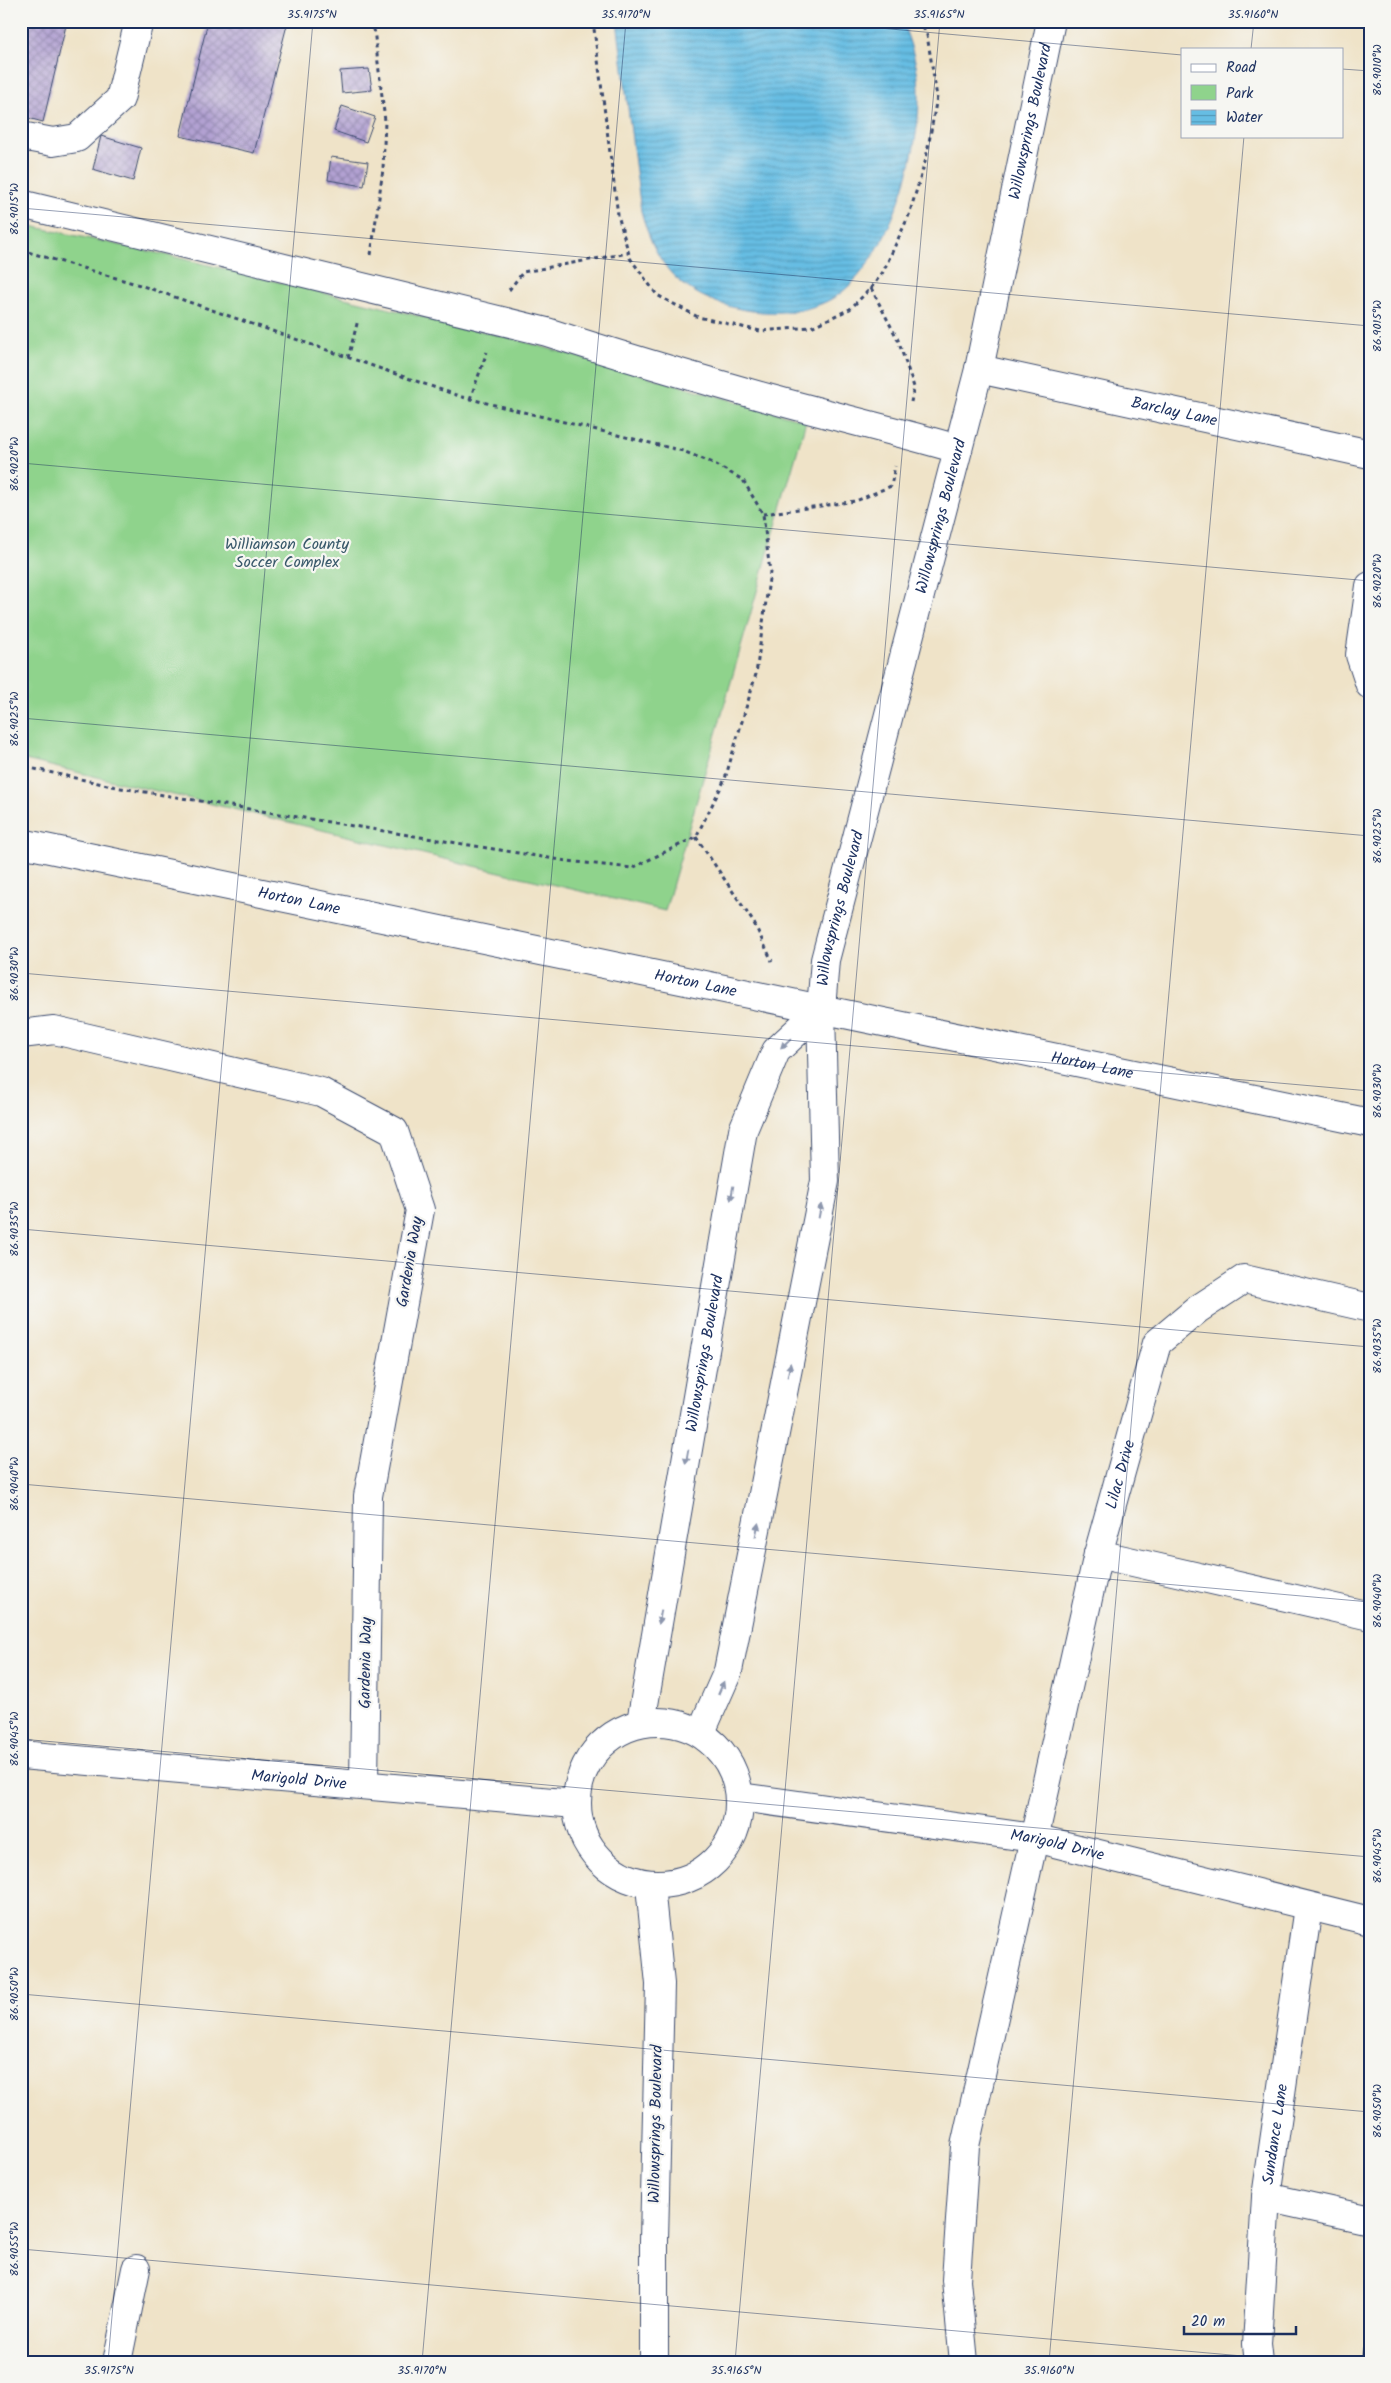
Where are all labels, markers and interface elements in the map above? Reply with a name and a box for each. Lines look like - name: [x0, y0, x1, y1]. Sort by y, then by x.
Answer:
- text: 35.9175°N: [287, 5, 337, 24]
- text: 35.9170°N: [601, 5, 651, 24]
- text: 35.9165°N: [913, 5, 965, 24]
- text: 35.9160°N: [1228, 5, 1278, 24]
- street label: Willowsprings Boulevard: [1002, 40, 1059, 202]
- text: 86.9010°W: [1368, 44, 1387, 96]
- legend: [1181, 48, 1344, 138]
- text: Road: [1226, 56, 1257, 80]
- text: Park: [1226, 82, 1254, 106]
- text: Water: [1226, 106, 1263, 130]
- text: 86.9015°W: [5, 183, 24, 235]
- text: 86.9015°W: [1368, 300, 1387, 352]
- street label: Barclay Lane: [1129, 390, 1220, 433]
- street label: Willowsprings Boulevard: [908, 435, 973, 596]
- text: 86.9020°W: [5, 436, 24, 492]
- park label: Williamson County Soccer Complex: [225, 532, 349, 575]
- text: 86.9020°W: [1368, 553, 1387, 609]
- text: 86.9025°W: [5, 691, 24, 747]
- text: 86.9025°W: [1368, 808, 1387, 864]
- street label: Willowsprings Boulevard: [810, 827, 871, 987]
- street label: Horton Lane: [256, 880, 343, 921]
- text: 86.9030°W: [5, 947, 24, 1001]
- street label: Horton Lane: [652, 962, 739, 1004]
- one-way arrow: [780, 1037, 792, 1049]
- street label: Horton Lane: [1049, 1045, 1136, 1086]
- text: 86.9030°W: [1368, 1064, 1387, 1118]
- one-way arrow: [727, 1186, 735, 1202]
- text: 86.9035°W: [5, 1201, 24, 1257]
- one-way arrow: [816, 1202, 824, 1218]
- street label: Gardenia Way: [390, 1214, 430, 1309]
- street label: Willowsprings Boulevard: [679, 1272, 730, 1434]
- text: 86.9035°W: [1368, 1318, 1387, 1374]
- one-way arrow: [785, 1362, 793, 1378]
- street label: Lilac Drive: [1099, 1437, 1142, 1512]
- one-way arrow: [683, 1450, 691, 1466]
- text: 86.9040°W: [5, 1457, 24, 1511]
- one-way arrow: [753, 1521, 761, 1537]
- text: 86.9040°W: [1368, 1574, 1387, 1628]
- one-way arrow: [655, 1610, 663, 1626]
- street label: Gardenia Way: [353, 1617, 379, 1709]
- one-way arrow: [717, 1681, 725, 1695]
- text: 86.9045°W: [5, 1711, 24, 1767]
- street label: Marigold Drive: [250, 1763, 348, 1796]
- street label: Marigold Drive: [1009, 1822, 1107, 1867]
- text: 86.9045°W: [1368, 1828, 1387, 1884]
- text: 86.9050°W: [5, 1967, 24, 2021]
- street label: Willowsprings Boulevard: [642, 2043, 670, 2204]
- street label: Sundance Lane: [1255, 2082, 1295, 2186]
- text: 86.9050°W: [1368, 2084, 1387, 2138]
- text: 86.9055°W: [5, 2222, 24, 2276]
- scale bar: [1184, 2303, 1296, 2335]
- text: 20 m: [1191, 2310, 1225, 2334]
- text: 35.9175°N: [84, 2361, 134, 2380]
- text: 35.9170°N: [397, 2361, 447, 2380]
- text: 35.9165°N: [710, 2361, 762, 2380]
- text: 35.9160°N: [1024, 2361, 1074, 2380]

